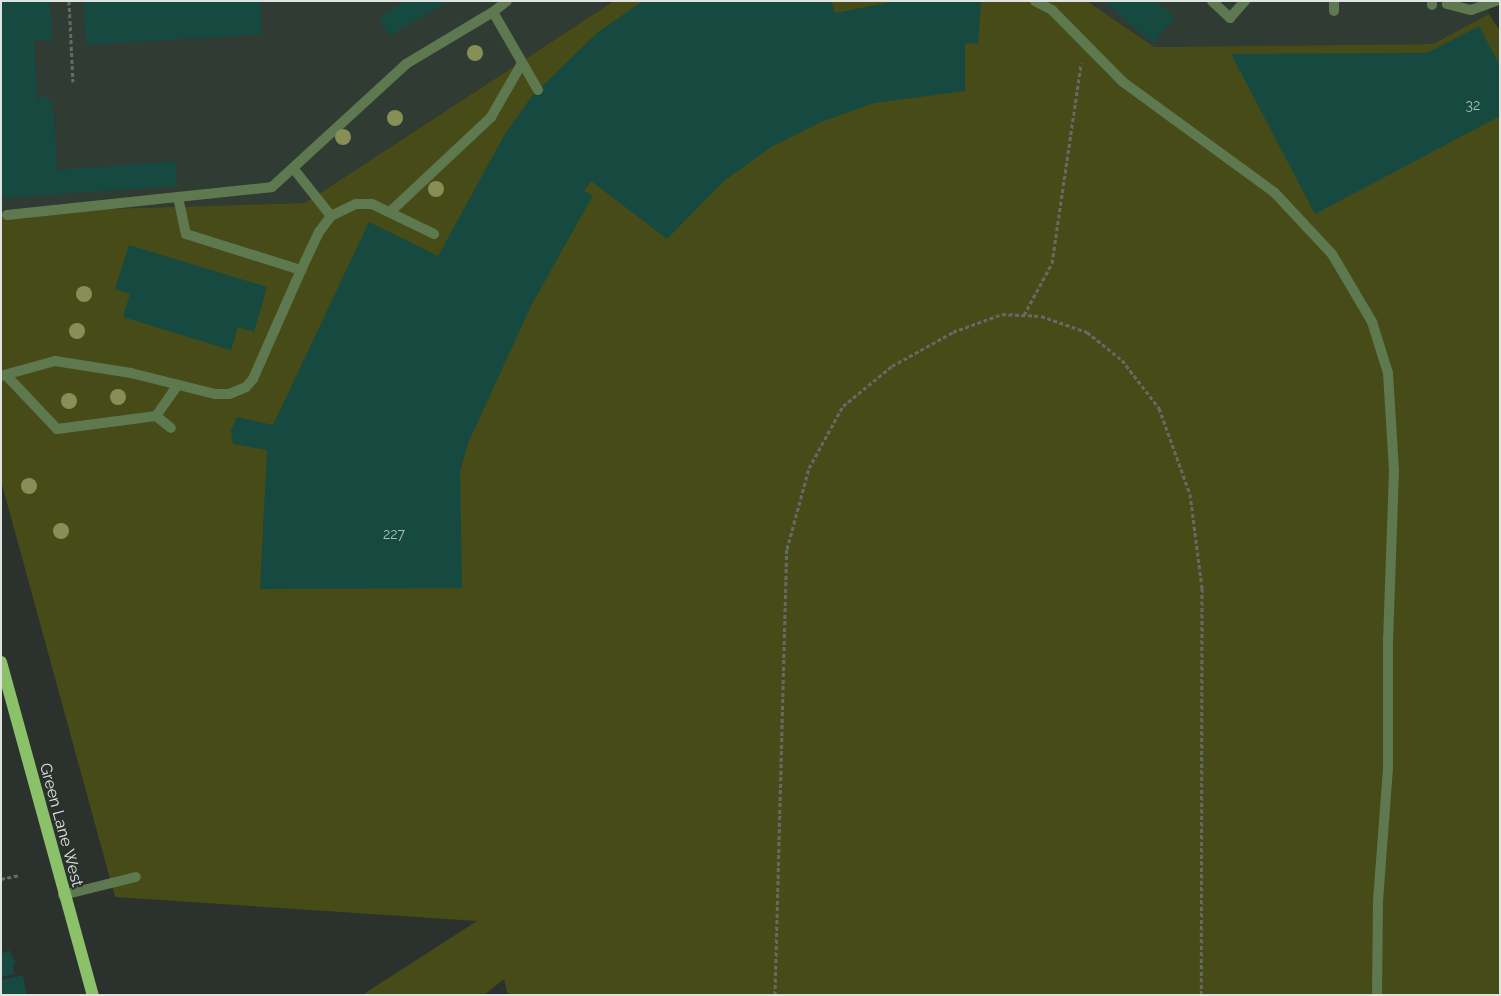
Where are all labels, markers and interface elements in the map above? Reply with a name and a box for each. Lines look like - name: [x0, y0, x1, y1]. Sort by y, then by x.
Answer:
- house number: 32: [1466, 97, 1480, 113]
- house number: 227: [383, 526, 405, 542]
- street label: Green Lane West: [35, 761, 87, 889]

